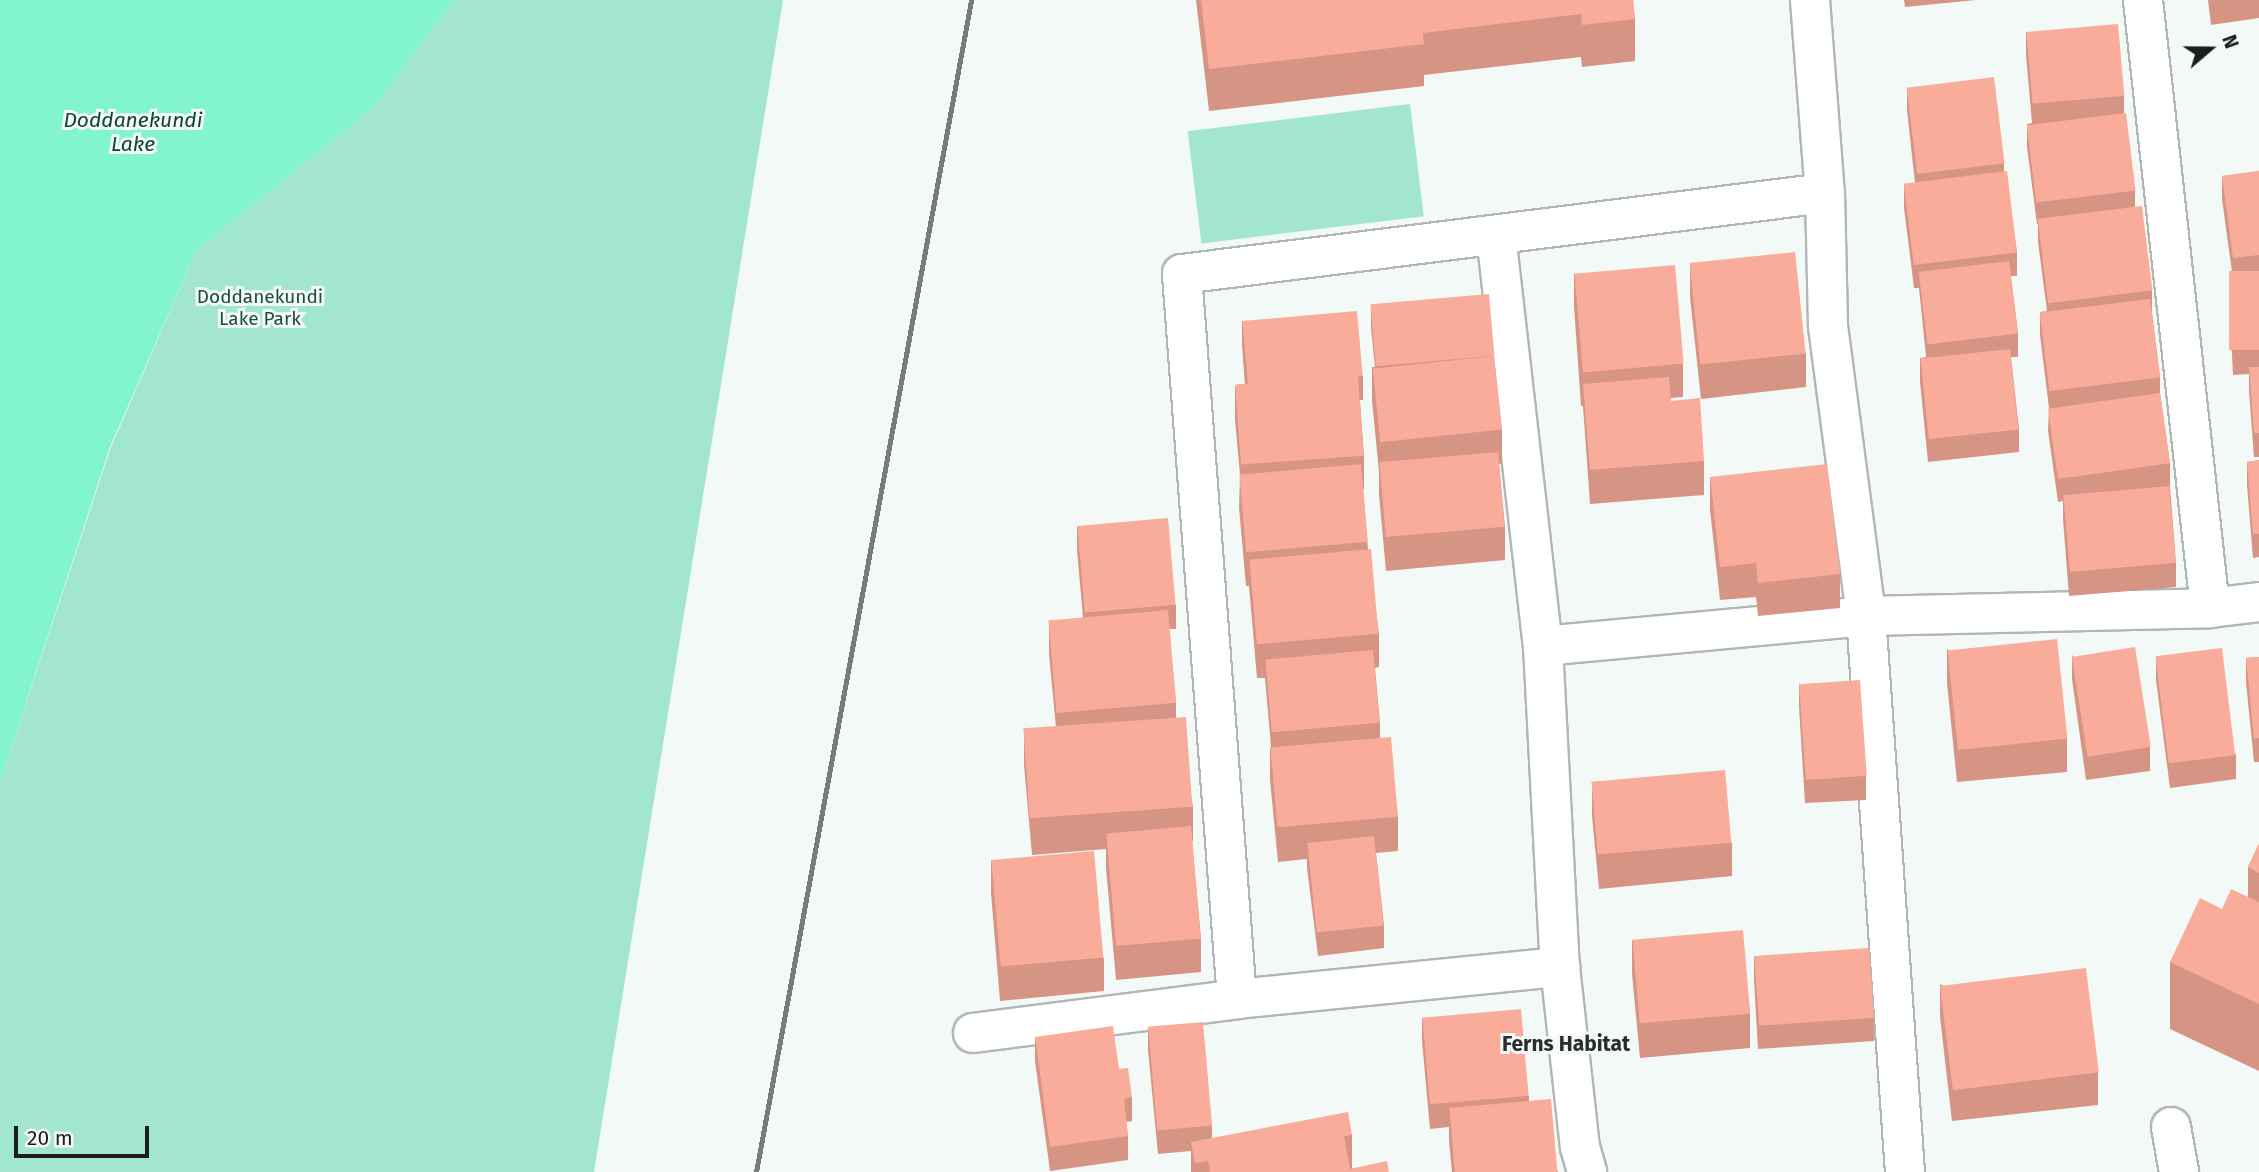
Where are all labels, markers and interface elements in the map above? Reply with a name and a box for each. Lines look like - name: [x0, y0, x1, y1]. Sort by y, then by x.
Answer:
- north arrow: [2175, 14, 2245, 84]
- text: N: [2217, 32, 2243, 51]
- water label: Doddanekundi Lake: [63, 107, 203, 157]
- park label: Doddanekundi Lake Park: [197, 286, 323, 330]
- district label: Ferns Habitat: [1502, 1031, 1630, 1057]
- scale bar: [18, 1112, 152, 1156]
- text: 20 m: [27, 1125, 73, 1151]

